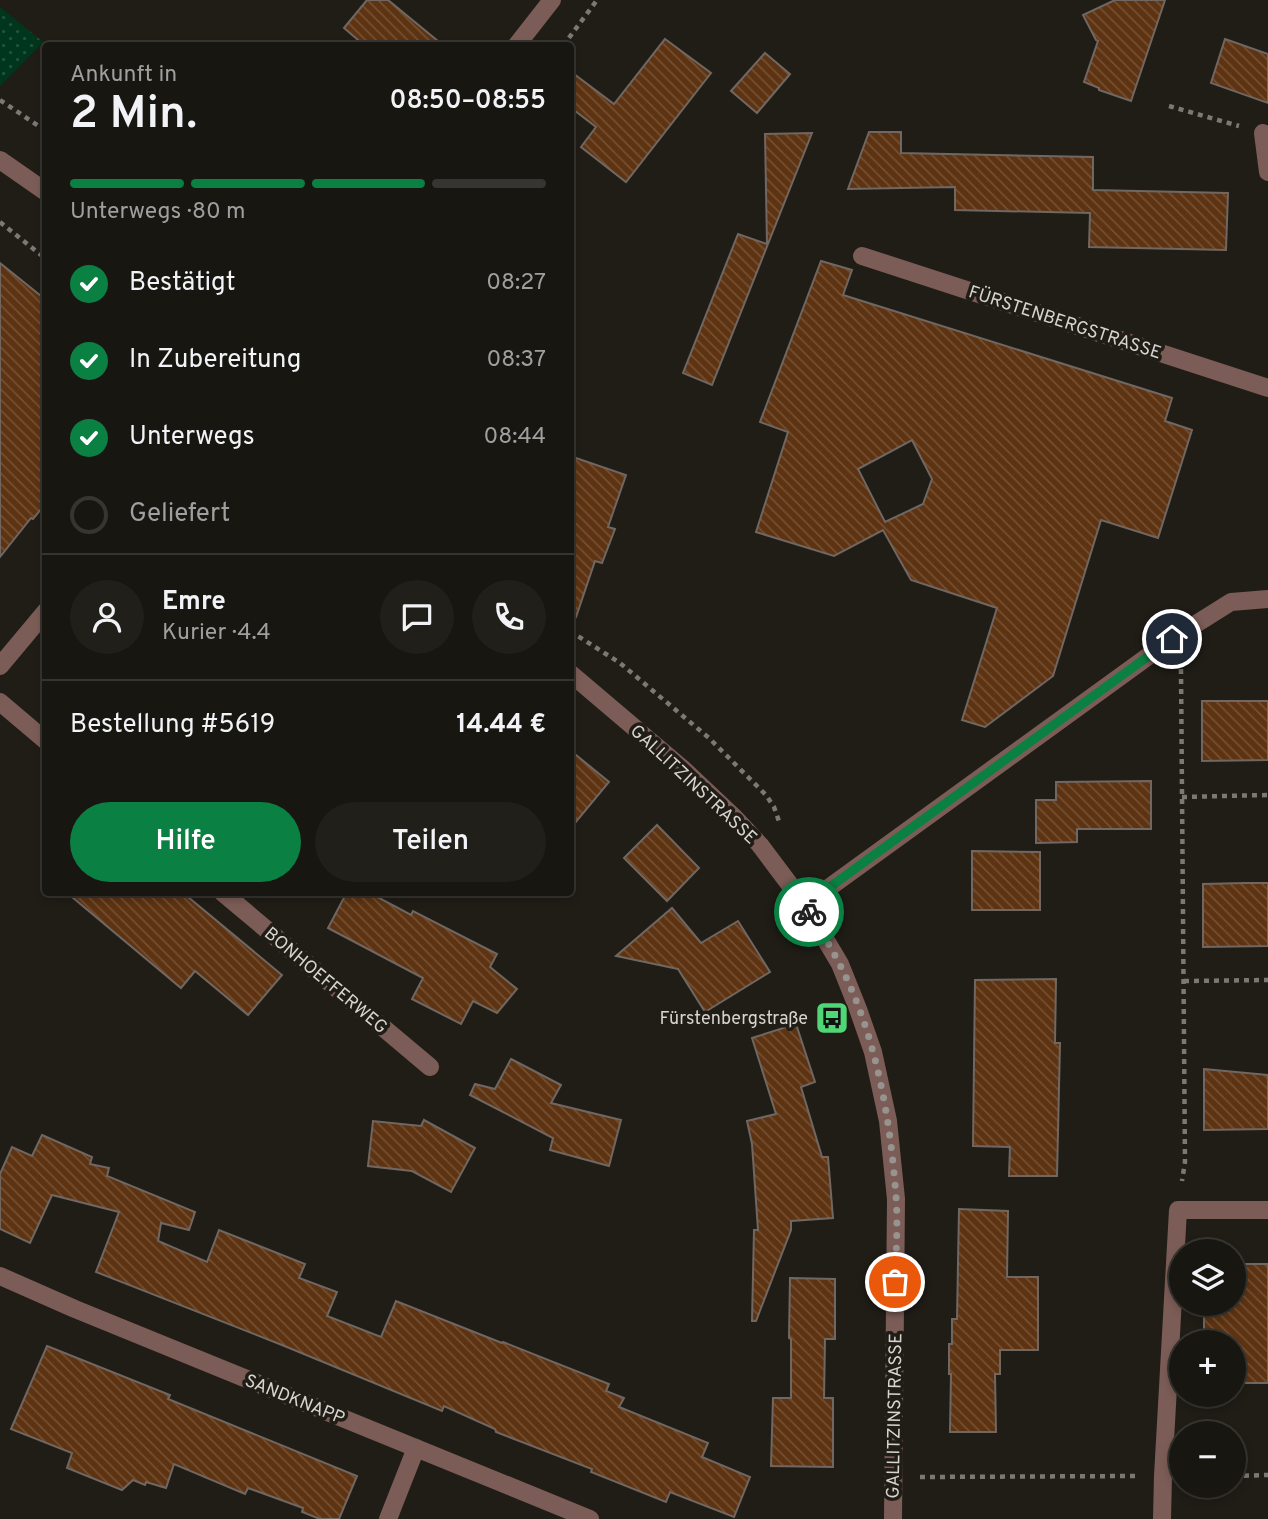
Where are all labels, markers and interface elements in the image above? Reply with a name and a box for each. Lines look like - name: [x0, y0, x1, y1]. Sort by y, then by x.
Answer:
- text: Ankunft in: [70, 61, 177, 90]
- text: 08:50–08:55: [389, 85, 546, 118]
- text: 2 Min.: [70, 86, 197, 145]
- text: Unterwegs · 80 m: [70, 198, 246, 227]
- icon: check: [70, 265, 108, 303]
- text: Bestätigt: [129, 267, 236, 300]
- text: 08:27: [486, 269, 546, 298]
- street label: FÜRSTENBERGSTRASSE: [965, 279, 1164, 365]
- icon: check: [70, 342, 108, 380]
- text: In Zubereitung: [129, 344, 301, 377]
- text: 08:37: [486, 346, 546, 375]
- icon: check: [70, 419, 108, 457]
- text: Unterwegs: [129, 421, 255, 454]
- text: 08:44: [483, 423, 546, 452]
- text: Geliefert: [129, 498, 230, 531]
- button: person: [70, 580, 144, 654]
- button: chat: [380, 580, 454, 654]
- button: phone: [472, 580, 546, 654]
- text: Emre: [162, 586, 226, 619]
- pin: [1142, 609, 1202, 669]
- text: Kurier · 4.4: [162, 619, 271, 648]
- icon: home: [1153, 620, 1191, 658]
- text: Bestellung #5619: [70, 709, 275, 742]
- text: 14.44 €: [456, 709, 546, 742]
- street label: GALLITZINSTRASSE: [625, 720, 761, 850]
- button: Hilfe: [70, 802, 301, 882]
- button: Teilen: [315, 802, 546, 882]
- courier: [774, 877, 844, 947]
- icon: bike: [790, 893, 828, 931]
- street label: BONHOEFFERWEG: [259, 923, 391, 1039]
- bus stop icon: Fürstenbergstraße: [813, 999, 851, 1037]
- place label: Fürstenbergstraße: [659, 1008, 808, 1031]
- map controls: [1169, 1239, 1246, 1498]
- button: layers: [1169, 1239, 1246, 1316]
- pin: [865, 1252, 925, 1312]
- icon: bag: [876, 1263, 914, 1301]
- button: +: [1169, 1330, 1246, 1407]
- street label: GALLITZINSTRASSE: [883, 1333, 908, 1499]
- street label: SANDKNAPP: [241, 1370, 348, 1431]
- button: −: [1169, 1421, 1246, 1498]

